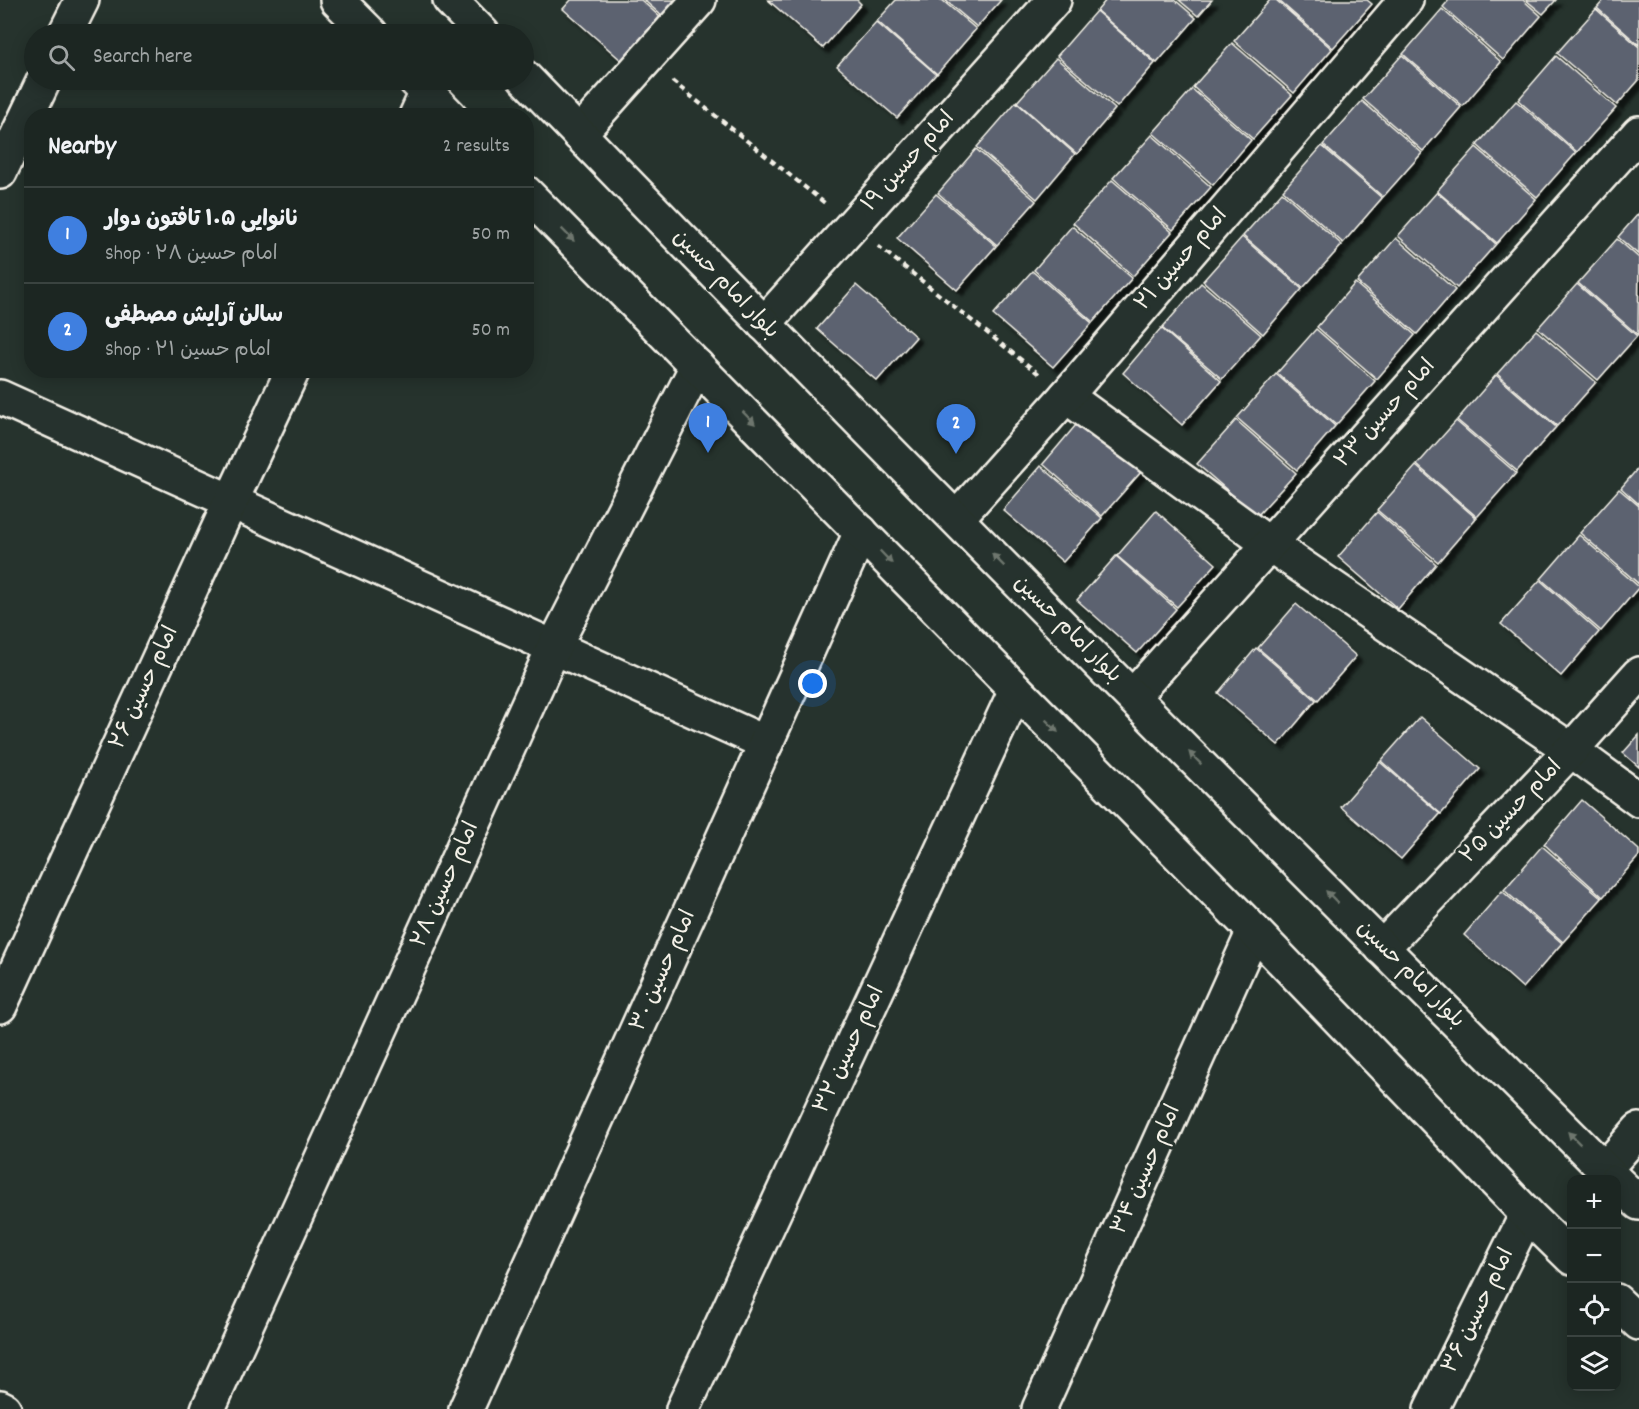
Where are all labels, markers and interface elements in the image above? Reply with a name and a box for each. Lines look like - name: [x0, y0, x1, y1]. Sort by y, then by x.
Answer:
- search box: [24, 24, 534, 90]
- icon: search: [45, 41, 78, 74]
- text: Search here: [93, 42, 192, 73]
- street label: امام حسین ۱۹: [855, 105, 963, 219]
- text: Nearby: [48, 129, 116, 166]
- text: 2 results: [443, 133, 510, 161]
- street label: امام حسین ۲۱: [1128, 202, 1236, 318]
- text: نانوایی ۱۰۵ تافتون دوار: [105, 205, 299, 236]
- text: 1: [65, 221, 70, 249]
- text: 50 m: [472, 221, 510, 249]
- street label: بلوار امام حسین: [665, 223, 785, 347]
- one-way arrow: [560, 227, 574, 241]
- text: Shop · امام حسین ۲۸: [105, 241, 278, 269]
- text: سالن آرایش مصطفی: [105, 301, 283, 332]
- text: 2: [63, 317, 72, 345]
- text: 50 m: [472, 317, 510, 345]
- text: Shop · امام حسین ۲۱: [105, 337, 271, 365]
- street label: امام حسین ۲۳: [1328, 352, 1444, 476]
- pin: 1: [688, 404, 728, 453]
- pin: 2: [936, 404, 976, 454]
- one-way arrow: [741, 411, 755, 425]
- one-way arrow: [878, 550, 892, 564]
- one-way arrow: [991, 553, 1005, 568]
- street label: بلوار امام حسین: [1006, 569, 1128, 691]
- street label: امام حسین ۲۶: [103, 621, 187, 755]
- your location: [798, 669, 827, 698]
- one-way arrow: [1044, 719, 1058, 733]
- one-way arrow: [1188, 752, 1202, 766]
- street label: امام حسین ۲۵: [1454, 753, 1570, 871]
- street label: امام حسین ۲۸: [404, 817, 488, 953]
- one-way arrow: [1325, 890, 1339, 904]
- street label: امام حسین ۳۰: [623, 905, 705, 1037]
- street label: بلوار امام حسین: [1349, 914, 1471, 1036]
- street label: امام حسین ۳۲: [807, 981, 893, 1119]
- street label: امام حسین ۳۴: [1104, 1100, 1190, 1240]
- one-way arrow: [1567, 1132, 1581, 1146]
- map controls: [1567, 1175, 1621, 1391]
- button: +: [1567, 1175, 1621, 1229]
- button: −: [1567, 1229, 1621, 1283]
- street label: امام حسین ۳۶: [1435, 1243, 1523, 1379]
- button: locate: [1567, 1283, 1621, 1337]
- button: layers: [1567, 1337, 1621, 1391]

